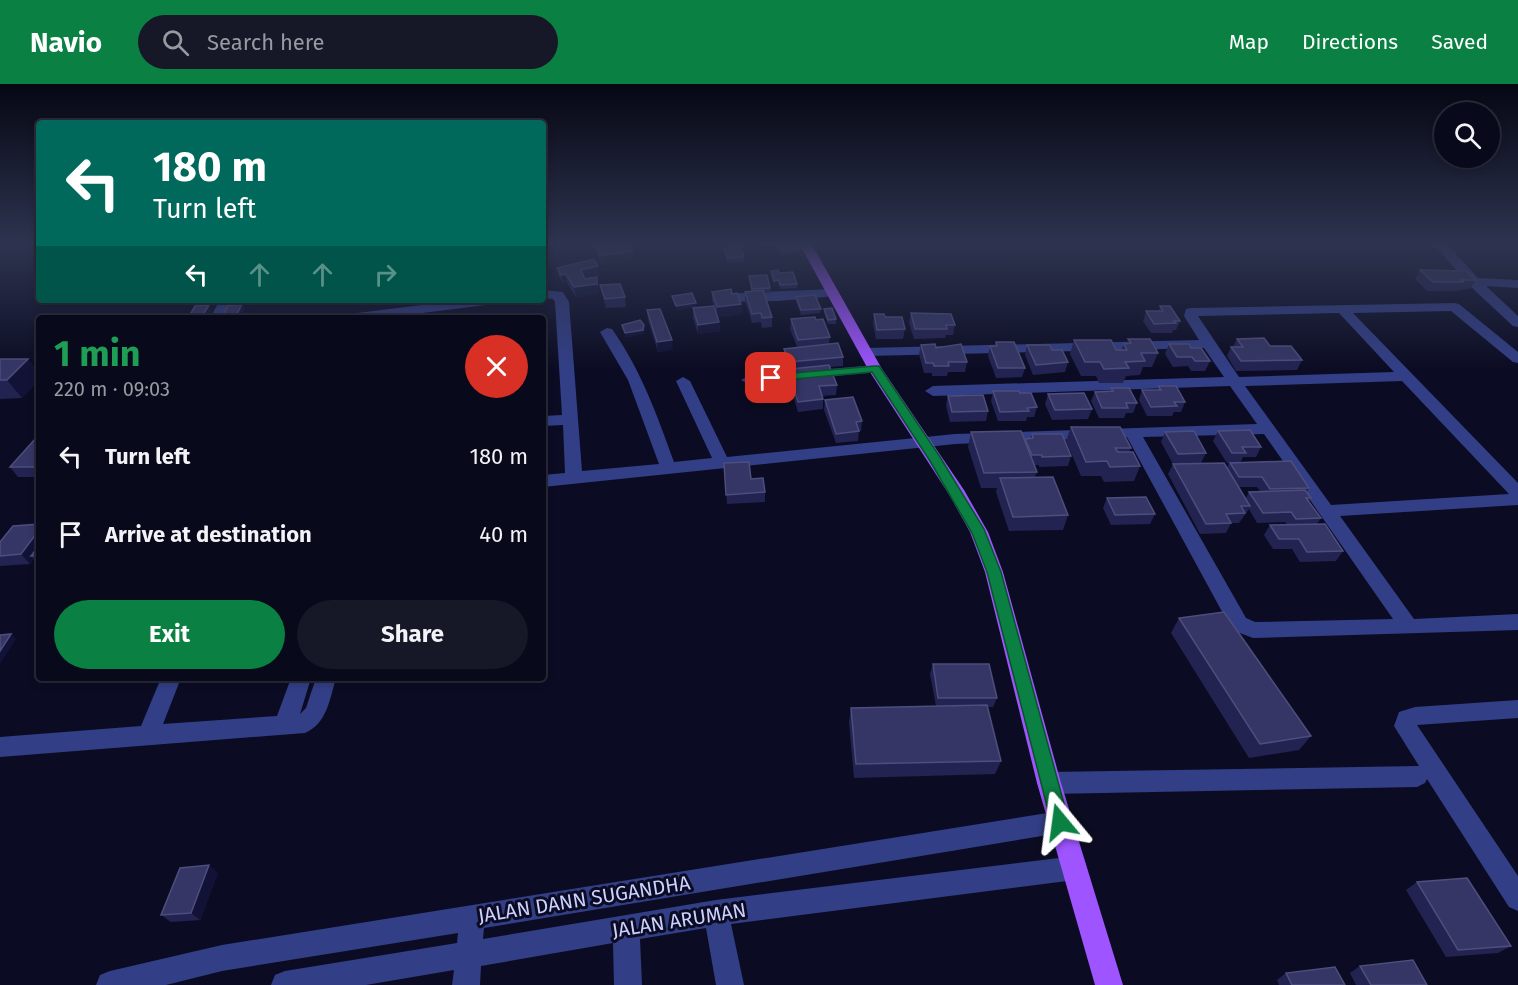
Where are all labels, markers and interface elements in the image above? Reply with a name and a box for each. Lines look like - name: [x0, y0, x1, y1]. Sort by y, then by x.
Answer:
- search box: [138, 15, 558, 69]
- text: Navio: [30, 26, 102, 59]
- icon: search: [159, 26, 192, 59]
- text: Search here: [207, 29, 325, 56]
- text: Map: [1229, 29, 1269, 55]
- text: Directions: [1302, 29, 1398, 55]
- text: Saved: [1431, 29, 1488, 55]
- map controls: [1434, 102, 1500, 168]
- button: search: [1434, 102, 1500, 168]
- text: 180 m: [153, 142, 267, 192]
- icon: left: [54, 144, 132, 222]
- text: Turn left: [153, 193, 256, 225]
- icon: left: [180, 258, 213, 291]
- icon: ahead: [243, 258, 276, 291]
- icon: ahead: [306, 258, 339, 291]
- icon: right: [369, 258, 402, 291]
- text: 1 min: [54, 332, 141, 376]
- button: close: [465, 335, 528, 398]
- pin: [745, 352, 796, 403]
- icon: arrive: [754, 361, 787, 394]
- text: 220 m · 09:03: [54, 377, 170, 401]
- icon: left: [54, 440, 87, 473]
- text: Turn left: [105, 443, 190, 470]
- text: 180 m: [469, 443, 528, 470]
- icon: arrive: [54, 518, 87, 551]
- text: Arrive at destination: [105, 521, 312, 548]
- text: 40 m: [479, 521, 528, 548]
- button: Exit: [54, 600, 285, 669]
- button: Share: [297, 600, 528, 669]
- position arrow: [1028, 790, 1092, 854]
- street label: JALAN DANN SUGANDHA: [476, 870, 692, 928]
- street label: JALAN ARUMAN: [610, 898, 748, 942]

